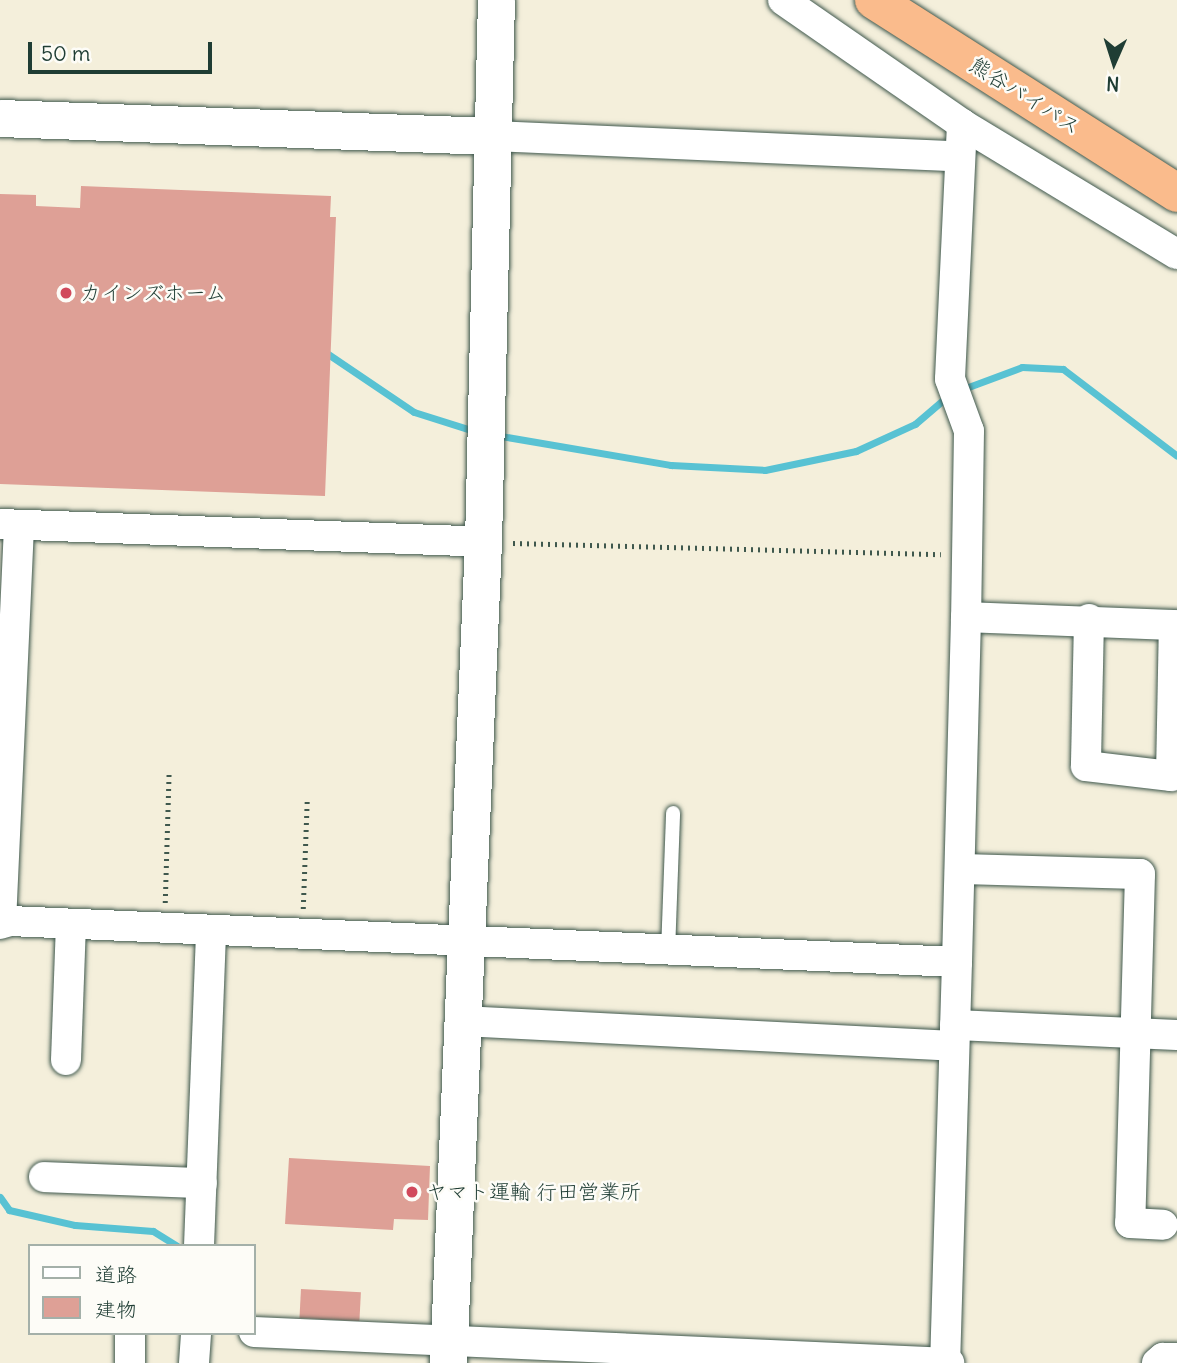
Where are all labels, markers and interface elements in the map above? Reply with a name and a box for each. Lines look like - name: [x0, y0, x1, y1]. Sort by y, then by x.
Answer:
- scale bar: [32, 28, 215, 72]
- north arrow: [1079, 28, 1149, 98]
- text: 50 m: [41, 40, 90, 67]
- street label: 熊谷バイパス: [965, 52, 1085, 140]
- text: N: [1106, 72, 1120, 96]
- place label: カインズホーム: [80, 280, 227, 306]
- marker: カインズホーム: [58, 285, 74, 301]
- place label: ヤマト運輸 行田営業所: [426, 1179, 641, 1205]
- marker: ヤマト運輸 行田営業所: [404, 1184, 420, 1200]
- legend: [28, 1244, 256, 1335]
- text: 道路: [95, 1261, 137, 1288]
- text: 建物: [95, 1296, 137, 1323]

